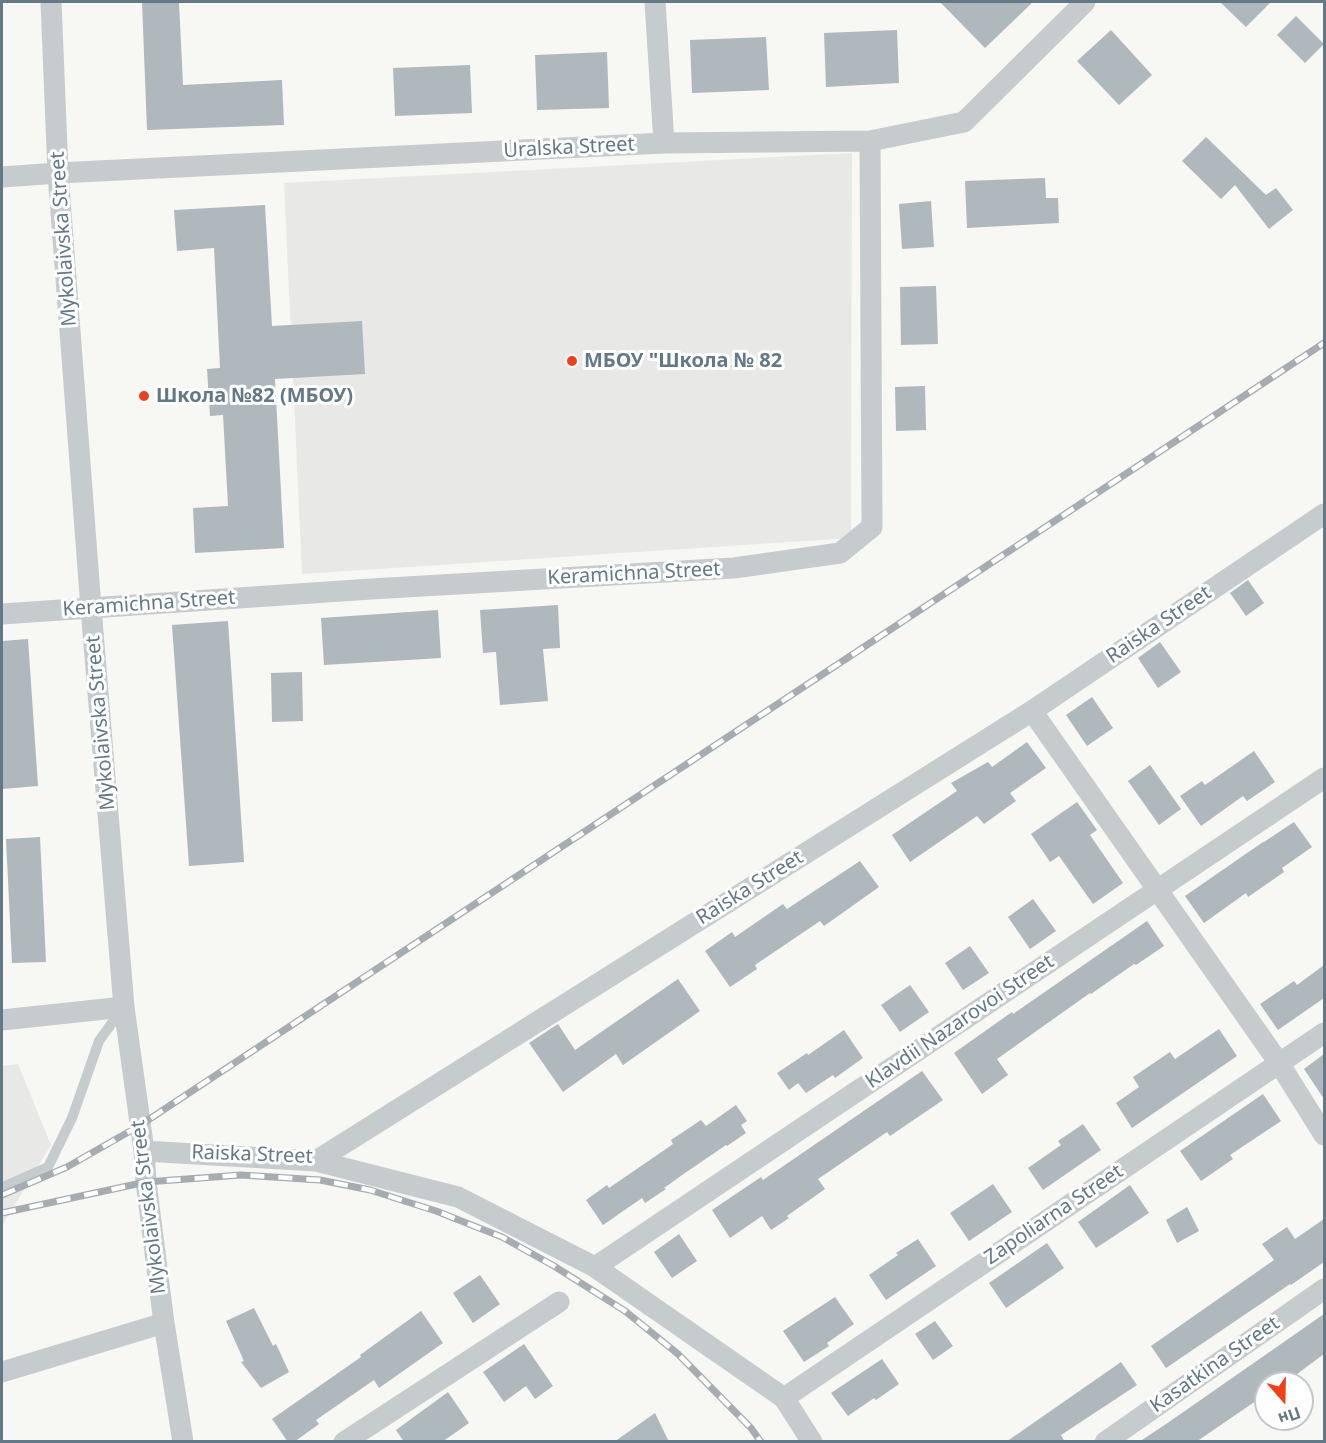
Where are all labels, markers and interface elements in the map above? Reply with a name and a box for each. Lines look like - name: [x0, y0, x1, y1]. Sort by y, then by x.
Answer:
- street label: Uralska Street: [503, 133, 635, 163]
- street label: Mykolaivska Street: [46, 151, 82, 327]
- place label: МБОУ "Школа № 82: [584, 349, 782, 373]
- marker: МБОУ "Школа № 82: [565, 354, 579, 368]
- place label: Школа №82 (МБОУ): [156, 384, 353, 408]
- marker: Школа №82 (МБОУ): [137, 389, 151, 403]
- street label: Keramichna Street: [547, 557, 721, 591]
- street label: Raiska Street: [1102, 581, 1216, 669]
- street label: Keramichna Street: [62, 586, 236, 622]
- street label: Mykolaivska Street: [81, 635, 121, 811]
- street label: Raiska Street: [692, 846, 808, 930]
- street label: Klavdii Nazarovoi Street: [861, 950, 1059, 1094]
- street label: Mykolaivska Street: [126, 1119, 172, 1295]
- street label: Raiska Street: [191, 1141, 313, 1169]
- street label: Zapoliarna Street: [980, 1160, 1128, 1270]
- street label: Kasatkina Street: [1146, 1312, 1284, 1418]
- north arrow: [1254, 1371, 1314, 1431]
- text: Пн: [1275, 1402, 1304, 1430]

